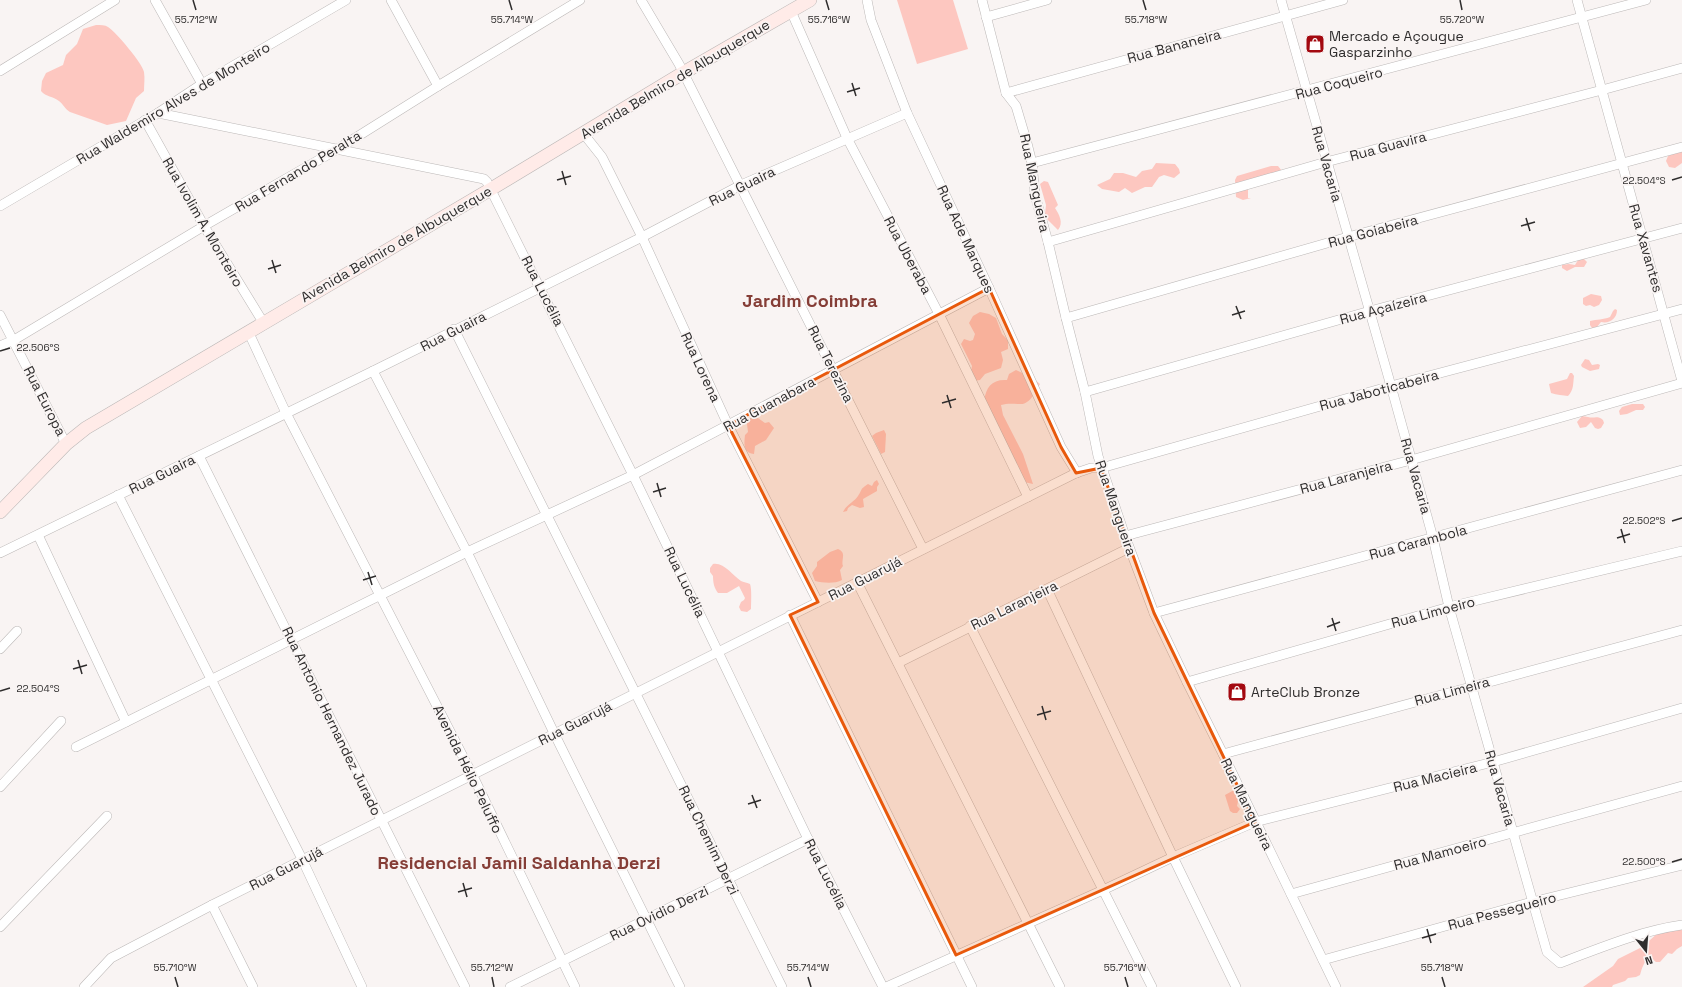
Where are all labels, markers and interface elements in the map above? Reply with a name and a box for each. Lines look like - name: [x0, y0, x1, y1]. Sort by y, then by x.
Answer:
- text: 55.712°W: [175, 13, 217, 26]
- text: 55.714°W: [491, 13, 534, 26]
- text: 55.716°W: [808, 13, 851, 26]
- text: 55.718°W: [1125, 13, 1168, 26]
- text: 55.720°W: [1440, 13, 1485, 26]
- street label: Avenida Belmiro de Albuquerque: [577, 15, 773, 143]
- street label: Rua Bananeira: [1125, 25, 1223, 67]
- place label: Mercado e Açougue Gasparzinho: [1329, 27, 1464, 61]
- shop icon: Mercado e Açougue Gasparzinho: [1304, 33, 1326, 55]
- street label: Rua Waldemiro Alves de Monteiro: [73, 38, 273, 168]
- street label: Rua Coqueiro: [1293, 63, 1385, 103]
- street label: Rua Vacaria: [1308, 124, 1346, 204]
- street label: Rua Fernando Peralta: [232, 126, 364, 216]
- street label: Rua Guavira: [1348, 127, 1428, 165]
- street label: Rua Mangueira: [1016, 132, 1054, 234]
- street label: Rua Ivolim A. Monteiro: [158, 154, 248, 290]
- street label: Rua Guaira: [706, 162, 778, 210]
- text: 22.504°S: [1622, 174, 1666, 187]
- street label: Avenida Belmiro de Albuquerque: [297, 182, 495, 306]
- street label: Rua Ade Marques: [933, 182, 999, 296]
- street label: Rua Xavantes: [1625, 202, 1667, 294]
- street label: Rua Goiabeira: [1326, 210, 1420, 252]
- street label: Rua Uberaba: [880, 213, 936, 297]
- street label: Rua Lucélia: [518, 253, 568, 329]
- street label: Rua Açaízeira: [1338, 288, 1428, 328]
- district label: Jardim Coimbra: [742, 289, 878, 312]
- street label: Rua Guaira: [417, 307, 489, 355]
- street label: Rua Terezina: [804, 322, 858, 406]
- street label: Rua Lorena: [677, 329, 725, 405]
- text: 22.506°S: [16, 341, 60, 354]
- street label: Rua Europa: [20, 363, 70, 439]
- street label: Rua Jaboticabeira: [1317, 365, 1441, 415]
- street label: Rua Guanabara: [720, 372, 818, 436]
- street label: Rua Vacaria: [1397, 436, 1435, 516]
- street label: Rua Guaira: [126, 450, 198, 498]
- street label: Rua Laranjeira: [1298, 456, 1394, 498]
- street label: Rua Mangueira: [1091, 458, 1141, 558]
- text: 22.502°S: [1623, 514, 1665, 527]
- street label: Rua Carambola: [1367, 520, 1469, 564]
- street label: Rua Lucélia: [660, 544, 710, 620]
- street label: Rua Guarujá: [825, 552, 905, 604]
- street label: Rua Laranjeira: [968, 576, 1060, 634]
- street label: Rua Limoeiro: [1389, 592, 1477, 632]
- street label: Rua Antonio Hernandez Jurado: [278, 623, 386, 819]
- street label: Rua Limeira: [1412, 672, 1492, 710]
- shop icon: ArteClub Bronze: [1226, 681, 1248, 703]
- text: 22.504°S: [16, 682, 60, 695]
- place label: ArteClub Bronze: [1251, 683, 1360, 701]
- street label: Rua Guarujá: [535, 697, 615, 749]
- street label: Avenida Hélio Peluffo: [429, 702, 507, 836]
- street label: Rua Vacaria: [1481, 748, 1519, 828]
- street label: Rua Mangueira: [1217, 755, 1277, 853]
- street label: Rua Macieira: [1391, 758, 1479, 796]
- street label: Rua Chemim Derzi: [675, 782, 743, 898]
- street label: Rua Mamoeiro: [1392, 832, 1488, 874]
- street label: Rua Lucélia: [801, 836, 851, 912]
- street label: Rua Guarujá: [246, 842, 326, 894]
- district label: Residencial Jamil Saldanha Derzi: [377, 851, 661, 874]
- text: 22.500°S: [1622, 855, 1666, 868]
- street label: Rua Ovidio Derzi: [607, 881, 711, 945]
- street label: Rua Pessegueiro: [1446, 888, 1558, 934]
- north arrow: [1626, 931, 1666, 971]
- text: N: [1643, 953, 1654, 968]
- text: 55.710°W: [154, 961, 197, 974]
- text: 55.712°W: [471, 961, 513, 974]
- text: 55.714°W: [787, 961, 830, 974]
- text: 55.716°W: [1104, 961, 1147, 974]
- text: 55.718°W: [1421, 961, 1464, 974]

